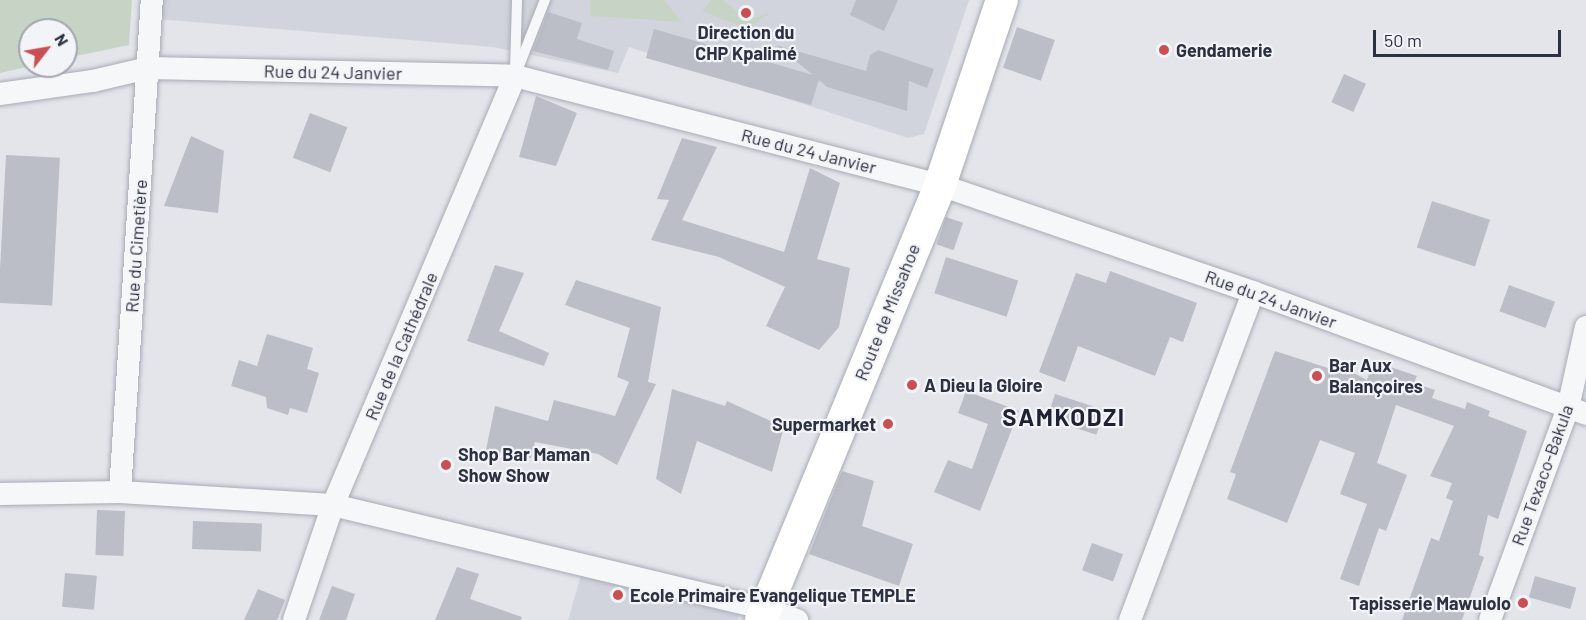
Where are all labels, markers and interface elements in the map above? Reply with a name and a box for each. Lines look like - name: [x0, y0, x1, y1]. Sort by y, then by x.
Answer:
- marker: Direction du CHP Kpalimé: [739, 6, 753, 20]
- north arrow: [18, 18, 78, 78]
- scale bar: [1376, 18, 1564, 56]
- place label: Direction du CHP Kpalimé: [695, 22, 797, 64]
- text: 50 m: [1384, 29, 1422, 51]
- text: N: [51, 30, 73, 49]
- place label: Gendamerie: [1176, 39, 1272, 61]
- marker: Gendamerie: [1157, 43, 1171, 57]
- street label: Rue du 24 Janvier: [264, 60, 402, 84]
- street label: Rue du 24 Janvier: [739, 124, 879, 178]
- street label: Rue du Cimetière: [121, 179, 151, 313]
- street label: Route de Missahoe: [850, 240, 924, 384]
- street label: Rue du 24 Janvier: [1202, 265, 1340, 333]
- street label: Rue de la Cathédrale: [360, 269, 442, 423]
- place label: Bar Aux Balançoires: [1329, 355, 1423, 398]
- marker: Bar Aux Balançoires: [1310, 369, 1324, 383]
- place label: A Dieu la Gloire: [924, 374, 1043, 396]
- marker: A Dieu la Gloire: [905, 378, 919, 392]
- street label: Rue Texaco-Bakula: [1506, 402, 1578, 548]
- district label: SAMKODZI: [1002, 403, 1126, 431]
- place label: Supermarket: [772, 413, 876, 435]
- marker: Supermarket: [881, 417, 895, 431]
- place label: Shop Bar Maman Show Show: [458, 444, 590, 486]
- marker: Shop Bar Maman Show Show: [439, 458, 453, 472]
- place label: Ecole Primaire Evangelique TEMPLE: [630, 584, 916, 606]
- marker: Ecole Primaire Evangelique TEMPLE: [611, 588, 625, 602]
- place label: Tapisserie Mawulolo: [1349, 592, 1511, 614]
- marker: Tapisserie Mawulolo: [1516, 596, 1530, 610]

